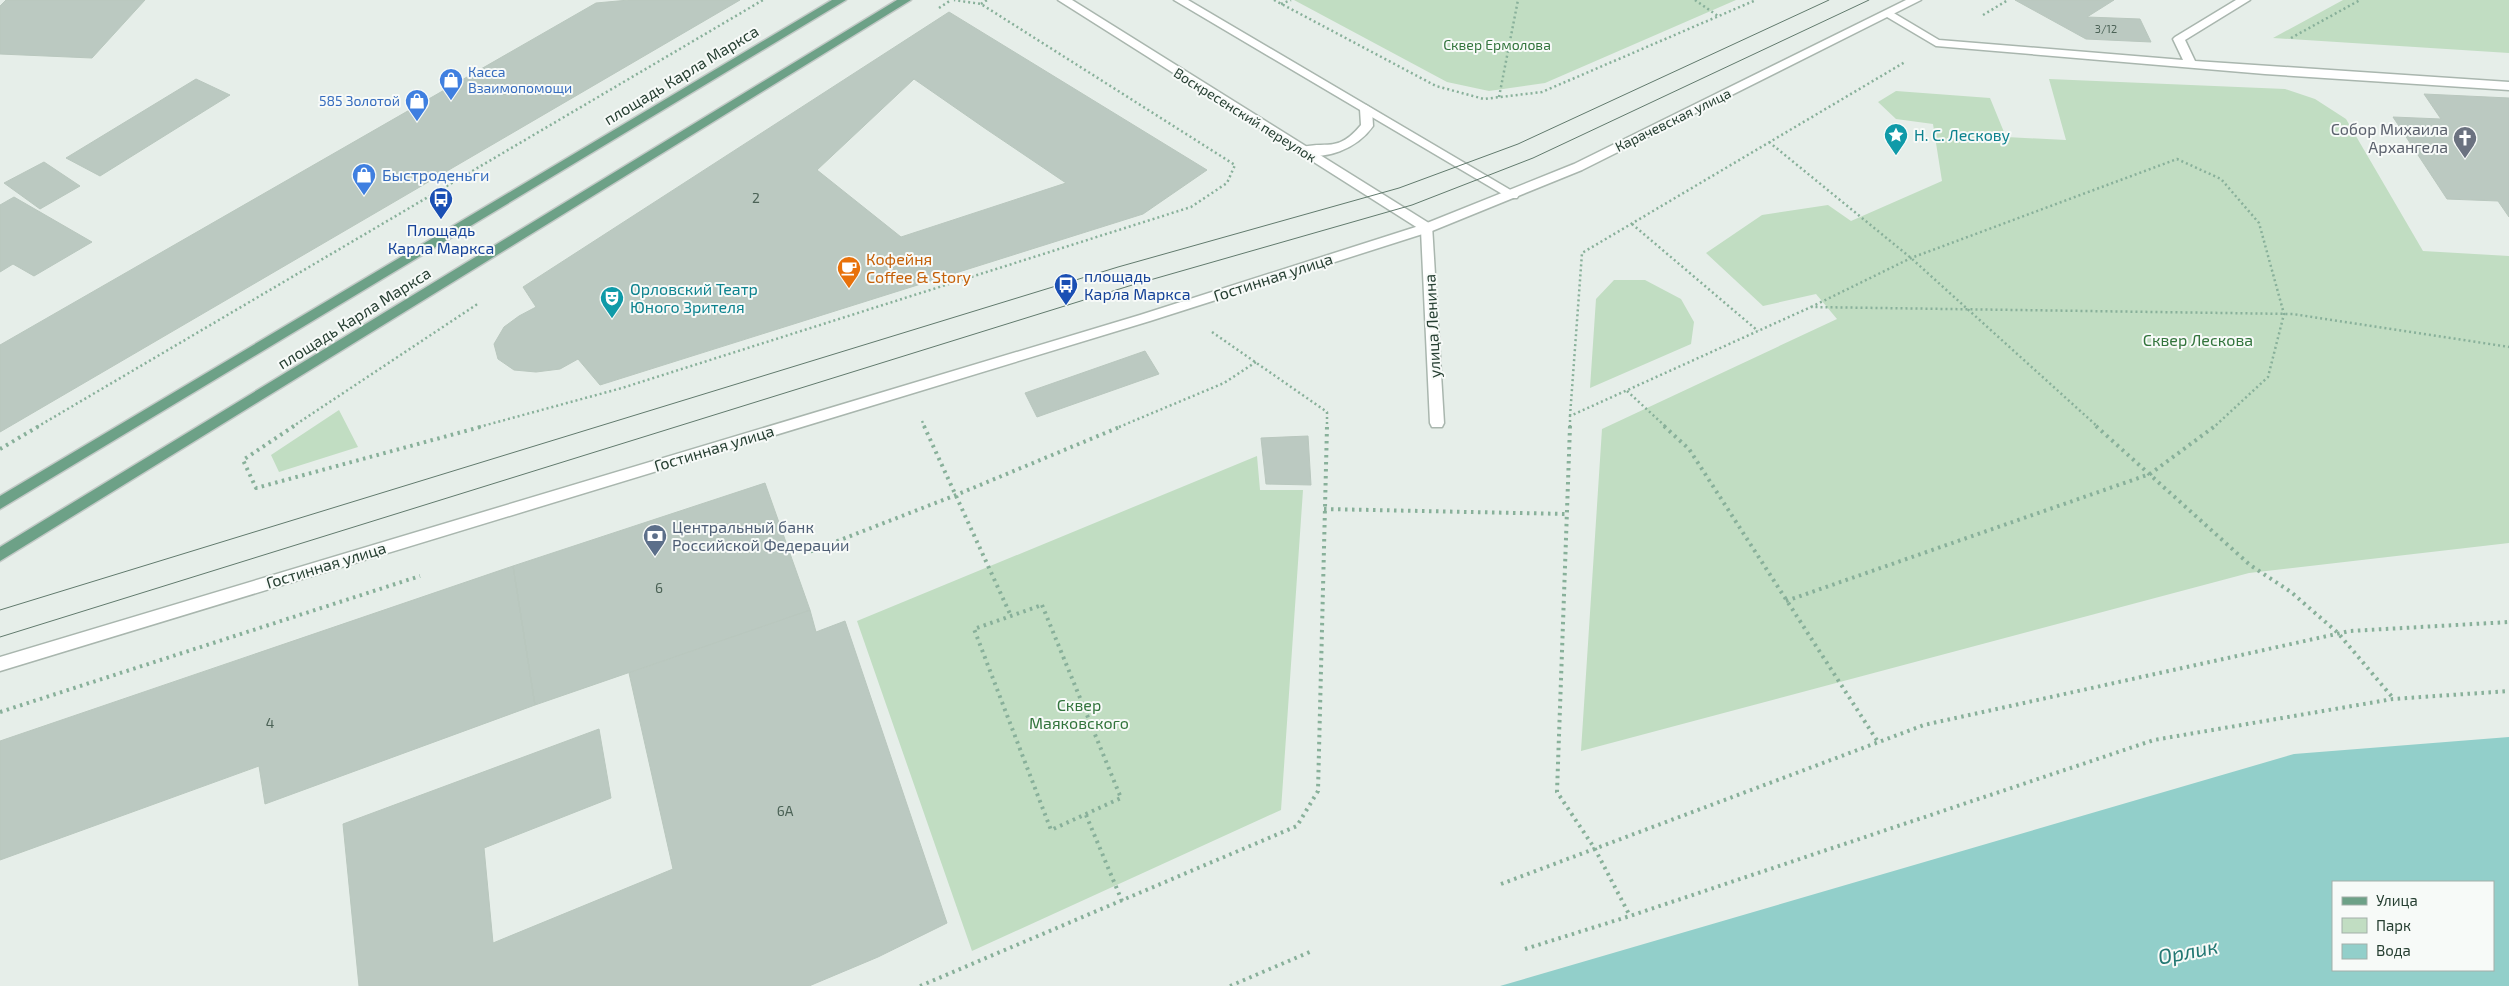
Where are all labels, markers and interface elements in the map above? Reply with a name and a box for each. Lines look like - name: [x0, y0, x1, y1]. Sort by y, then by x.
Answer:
- street label: площадь Карла Маркса: [600, 21, 762, 128]
- house number: 3/12: [2095, 22, 2117, 35]
- park label: Сквер Ермолова: [1443, 36, 1551, 53]
- place label: Касса Взаимопомощи: [468, 63, 572, 96]
- street label: Воскресенский переулок: [1171, 64, 1320, 166]
- shop icon: Касса Взаимопомощи: [438, 67, 464, 101]
- street label: Карачевская улица: [1612, 84, 1733, 155]
- shop icon: 585 Золотой: [404, 88, 430, 122]
- place label: 585 Золотой: [319, 92, 400, 109]
- place label: Собор Михаила Архангела: [2331, 119, 2448, 156]
- place icon: Н. С. Лескову: [1883, 122, 1909, 156]
- place label: Н. С. Лескову: [1914, 125, 2011, 145]
- church icon: Собор Михаила Архангела: [2452, 125, 2478, 159]
- shop icon: Быстроденьги: [351, 162, 377, 196]
- place label: Быстроденьги: [382, 165, 489, 184]
- bus stop icon: Площадь Карла Маркса: [428, 186, 454, 220]
- house number: 2: [752, 189, 760, 206]
- place label: Площадь Карла Маркса: [388, 220, 494, 257]
- street label: Гостинная улица: [1211, 248, 1335, 306]
- place label: Кофейня Coffee & Story: [866, 249, 972, 286]
- cafe icon: Кофейня Coffee & Story: [836, 255, 862, 289]
- street label: площадь Карла Маркса: [274, 263, 434, 373]
- place label: площадь Карла Маркса: [1084, 266, 1191, 303]
- bus stop icon: площадь Карла Маркса: [1053, 272, 1079, 306]
- street label: улица Ленина: [1419, 273, 1445, 379]
- place label: Орловский Театр Юного Зрителя: [630, 279, 758, 316]
- theatre icon: Орловский Театр Юного Зрителя: [599, 285, 625, 319]
- park label: Сквер Лескова: [2143, 330, 2253, 349]
- street label: Гостинная улица: [652, 420, 776, 476]
- place label: Центральный банк Российской Федерации: [672, 517, 849, 554]
- bank icon: Центральный банк Российской Федерации: [642, 523, 668, 557]
- street label: Гостинная улица: [264, 537, 388, 593]
- house number: 6: [655, 579, 663, 596]
- park label: Сквер Маяковского: [1029, 695, 1129, 732]
- house number: 4: [266, 714, 274, 731]
- house number: 6А: [777, 802, 794, 819]
- legend: [2332, 881, 2494, 971]
- text: Улица: [2376, 891, 2418, 909]
- text: Парк: [2376, 916, 2411, 934]
- water label: Орлик: [2155, 932, 2220, 969]
- text: Вода: [2376, 941, 2411, 959]

